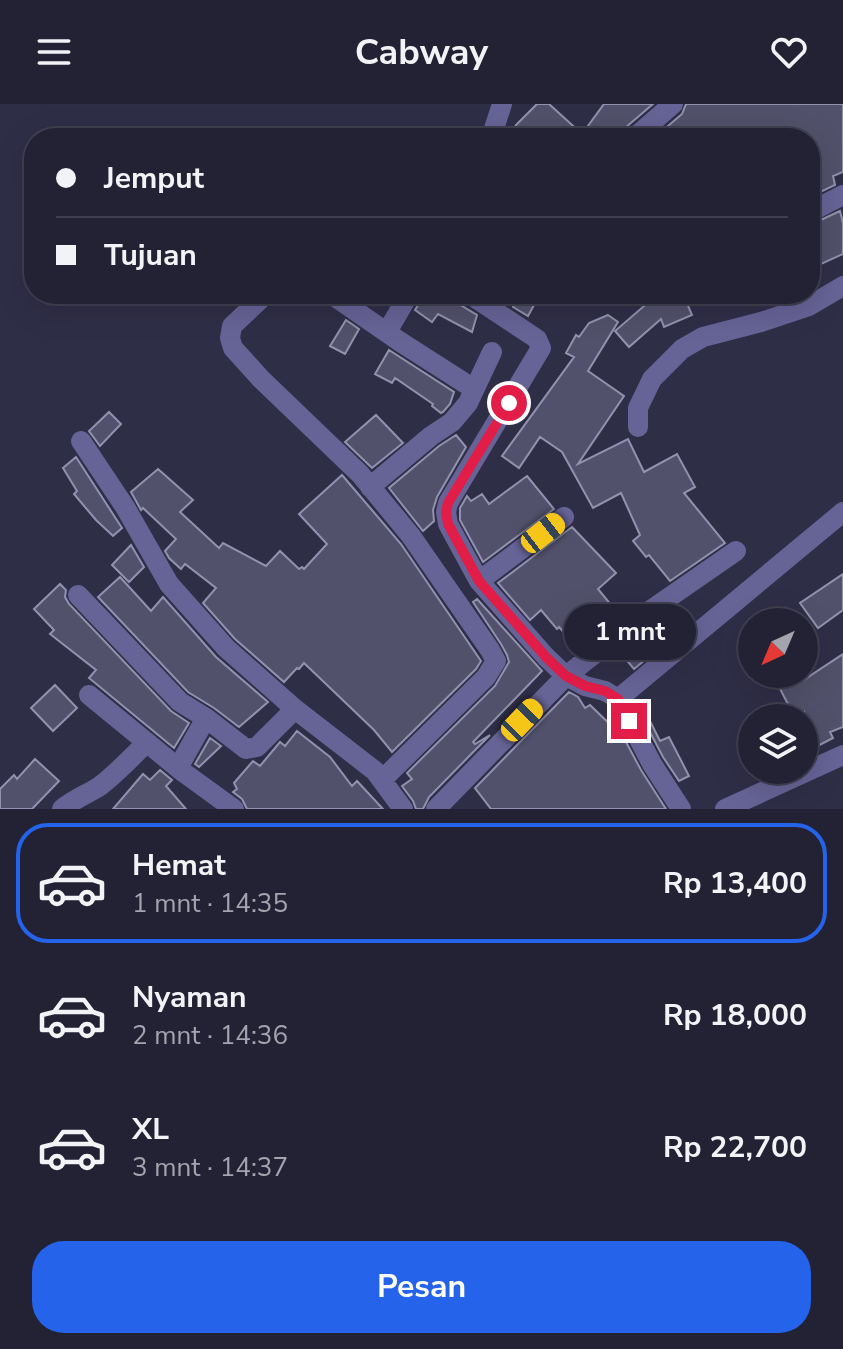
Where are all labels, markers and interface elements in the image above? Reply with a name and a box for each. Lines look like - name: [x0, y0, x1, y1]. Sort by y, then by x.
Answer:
- text: Cabway: [355, 28, 488, 77]
- icon: menu: [32, 30, 76, 74]
- icon: heart: [767, 30, 811, 74]
- text: Jemput: [104, 158, 204, 199]
- text: Tujuan: [104, 235, 197, 276]
- route start: [491, 385, 527, 421]
- car: [517, 509, 569, 557]
- callout: 1 mnt: [563, 605, 695, 661]
- north arrow: [738, 608, 818, 688]
- map controls: [738, 608, 818, 784]
- text: 1 mnt: [595, 614, 665, 649]
- car: [497, 694, 547, 746]
- route end: [611, 703, 647, 739]
- button: layers: [738, 704, 818, 784]
- text: Hemat: [132, 845, 226, 886]
- icon: car: [36, 847, 108, 919]
- text: Rp 13,400: [663, 863, 807, 904]
- text: 1 mnt · 14:35: [132, 886, 288, 921]
- text: Nyaman: [132, 977, 247, 1018]
- icon: car: [36, 979, 108, 1051]
- text: Rp 18,000: [663, 995, 807, 1036]
- text: 2 mnt · 14:36: [132, 1018, 288, 1053]
- text: XL: [132, 1109, 169, 1150]
- icon: car: [36, 1111, 108, 1183]
- text: Rp 22,700: [663, 1127, 807, 1168]
- text: 3 mnt · 14:37: [132, 1150, 288, 1185]
- button: Pesan: [32, 1241, 811, 1333]

